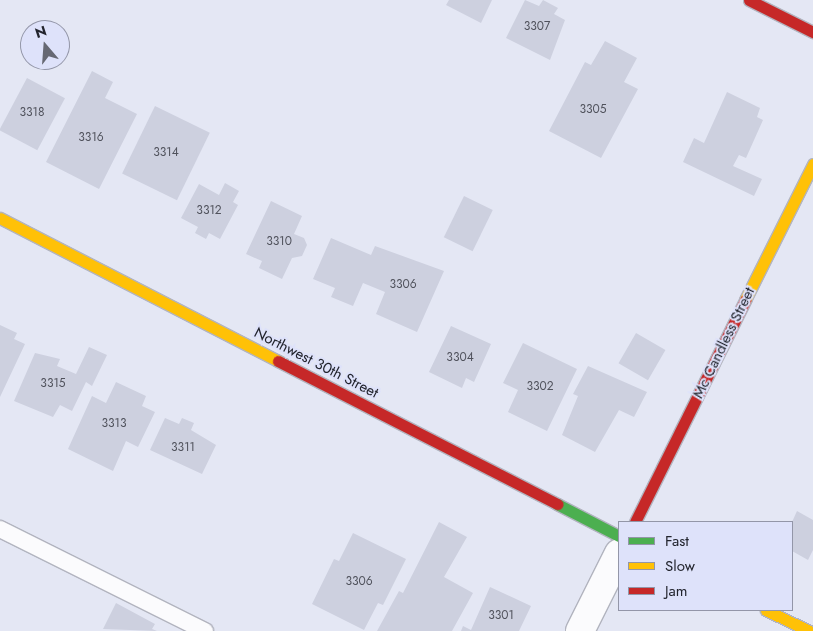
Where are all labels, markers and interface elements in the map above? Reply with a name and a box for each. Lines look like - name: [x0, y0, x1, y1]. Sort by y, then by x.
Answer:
- north arrow: [20, 20, 70, 70]
- text: N: [32, 20, 49, 43]
- house number: 3307: [524, 20, 550, 34]
- house number: 3305: [579, 103, 607, 117]
- house number: 3318: [19, 106, 45, 120]
- house number: 3316: [78, 131, 104, 145]
- house number: 3314: [153, 146, 179, 160]
- house number: 3312: [196, 204, 222, 218]
- house number: 3310: [266, 235, 292, 249]
- house number: 3306: [389, 278, 417, 292]
- street label: Mc Candless Street: [689, 285, 759, 401]
- street label: Northwest 30th Street: [251, 324, 381, 402]
- house number: 3304: [446, 351, 474, 365]
- house number: 3315: [40, 377, 66, 391]
- house number: 3302: [526, 380, 554, 394]
- house number: 3313: [101, 417, 127, 431]
- house number: 3311: [171, 441, 195, 455]
- legend: [618, 521, 793, 611]
- text: Fast: [665, 530, 689, 552]
- text: Slow: [665, 555, 695, 577]
- house number: 3306: [345, 575, 373, 589]
- text: Jam: [665, 580, 688, 602]
- house number: 3301: [488, 609, 514, 623]

